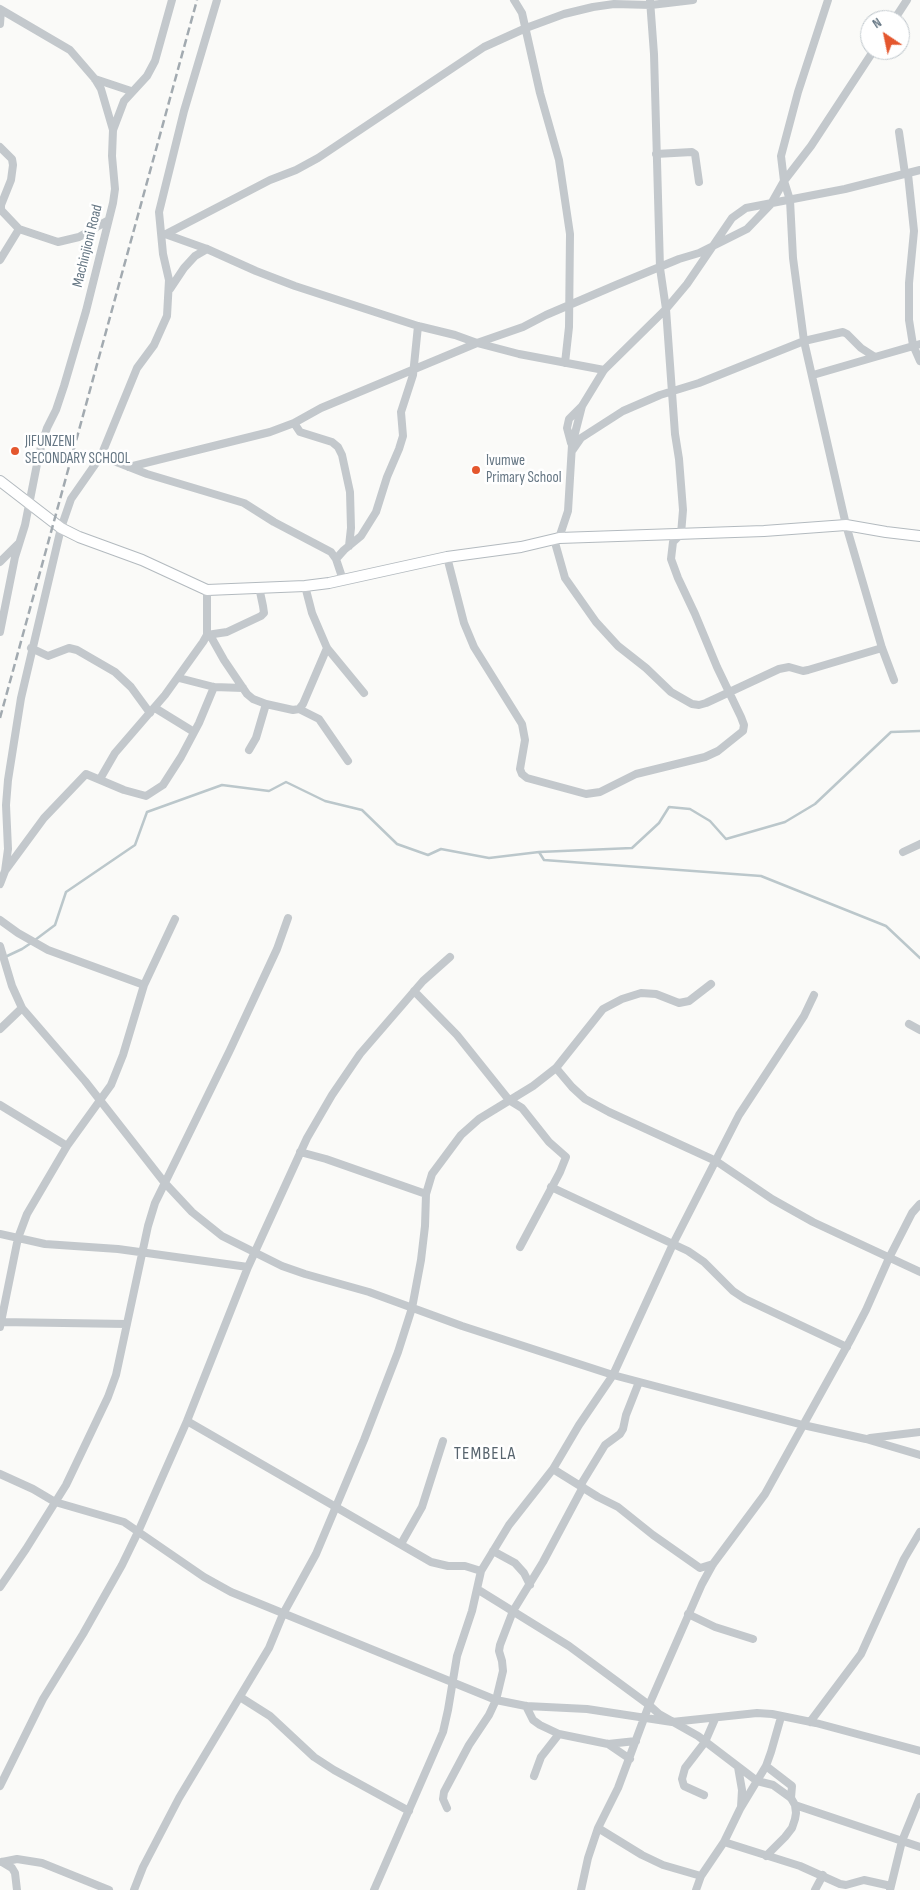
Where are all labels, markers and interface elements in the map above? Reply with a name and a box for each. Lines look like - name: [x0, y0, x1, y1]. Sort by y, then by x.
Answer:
- north arrow: [860, 10, 910, 60]
- text: N: [869, 14, 885, 32]
- street label: Machinjioni Road: [69, 203, 107, 289]
- place label: JIFUNZENI SECONDARY SCHOOL: [25, 433, 130, 468]
- marker: JIFUNZENI SECONDARY SCHOOL: [9, 445, 21, 457]
- place label: Ivumwe Primary School: [486, 452, 562, 487]
- marker: Ivumwe Primary School: [470, 464, 482, 476]
- district label: TEMBELA: [453, 1443, 517, 1465]

